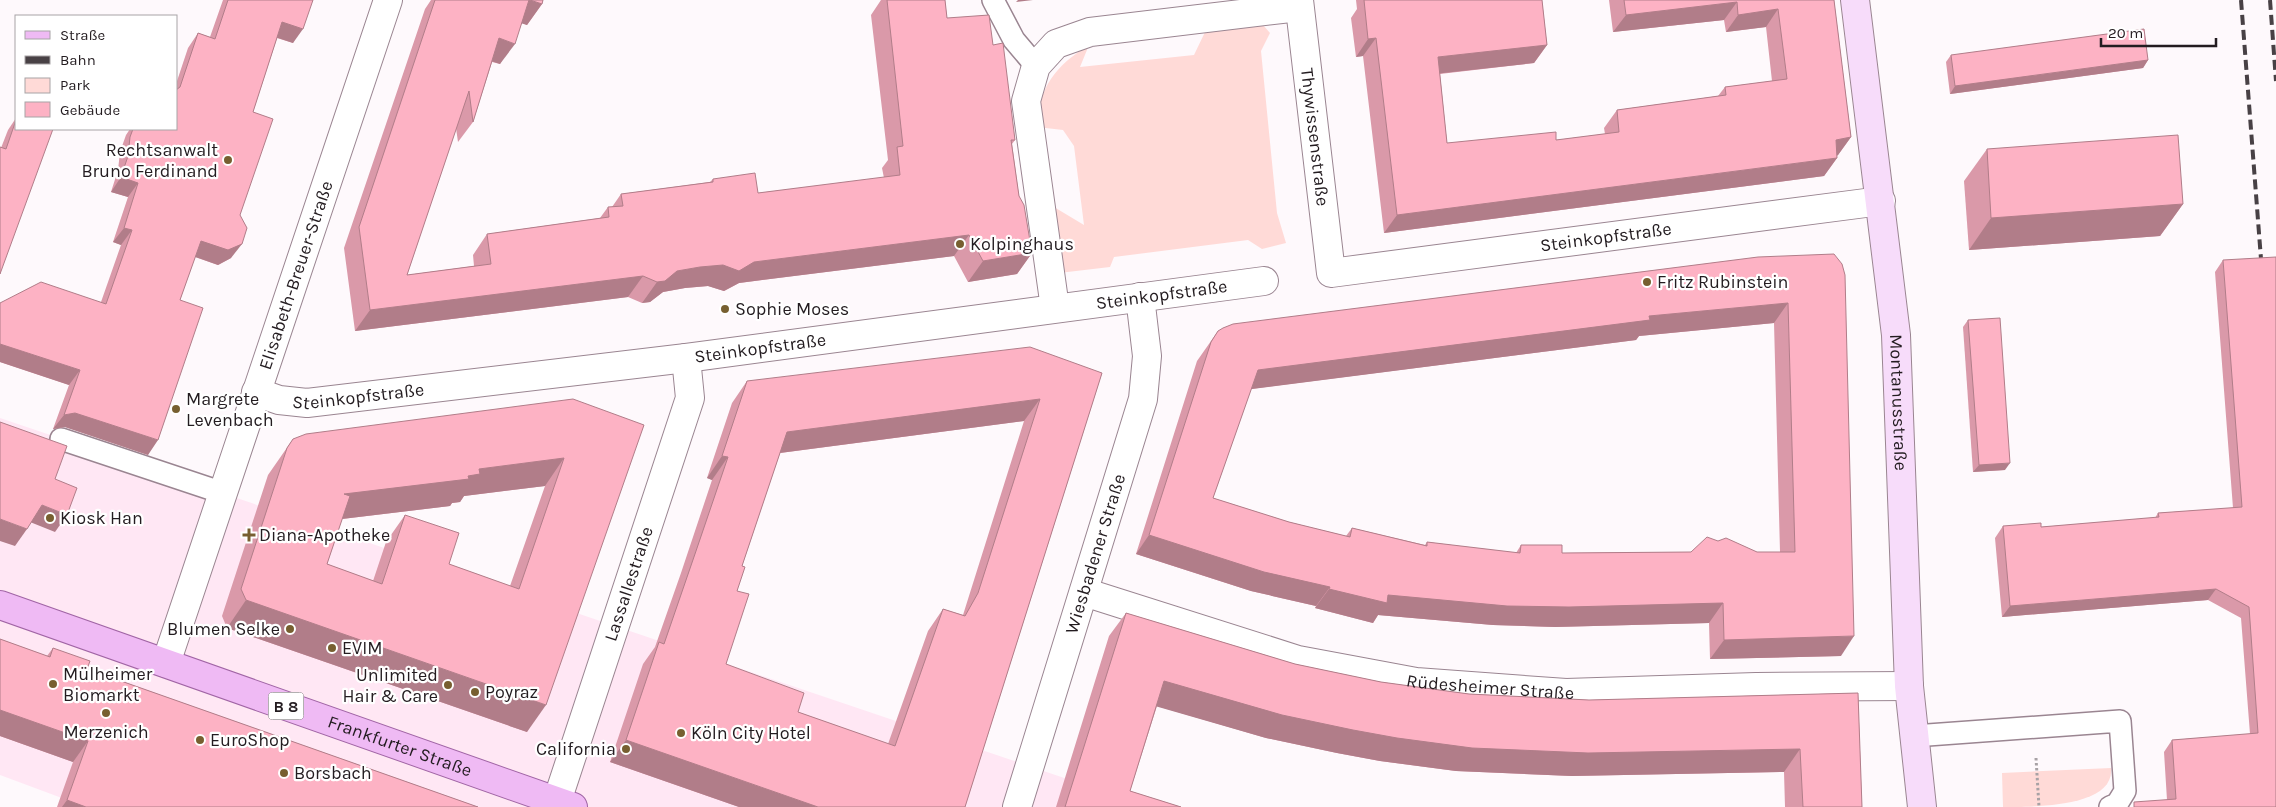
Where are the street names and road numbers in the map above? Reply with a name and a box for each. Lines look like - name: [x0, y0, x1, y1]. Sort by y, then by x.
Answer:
- street label: Thywissenstraße: [1296, 67, 1334, 207]
- street label: Elisabeth-Breuer-Straße: [254, 178, 338, 373]
- street label: Steinkopfstraße: [1539, 218, 1673, 257]
- street label: Steinkopfstraße: [1095, 275, 1229, 314]
- street label: Steinkopfstraße: [693, 328, 827, 368]
- street label: Montanusstraße: [1885, 334, 1912, 471]
- street label: Steinkopfstraße: [291, 378, 425, 414]
- street label: Wiesbadener Straße: [1060, 471, 1130, 636]
- street label: Lassallestraße: [599, 524, 658, 644]
- street label: Rüdesheimer Straße: [1405, 669, 1574, 704]
- road number: B 8: [268, 692, 304, 719]
- street label: Frankfurter Straße: [325, 710, 475, 782]

